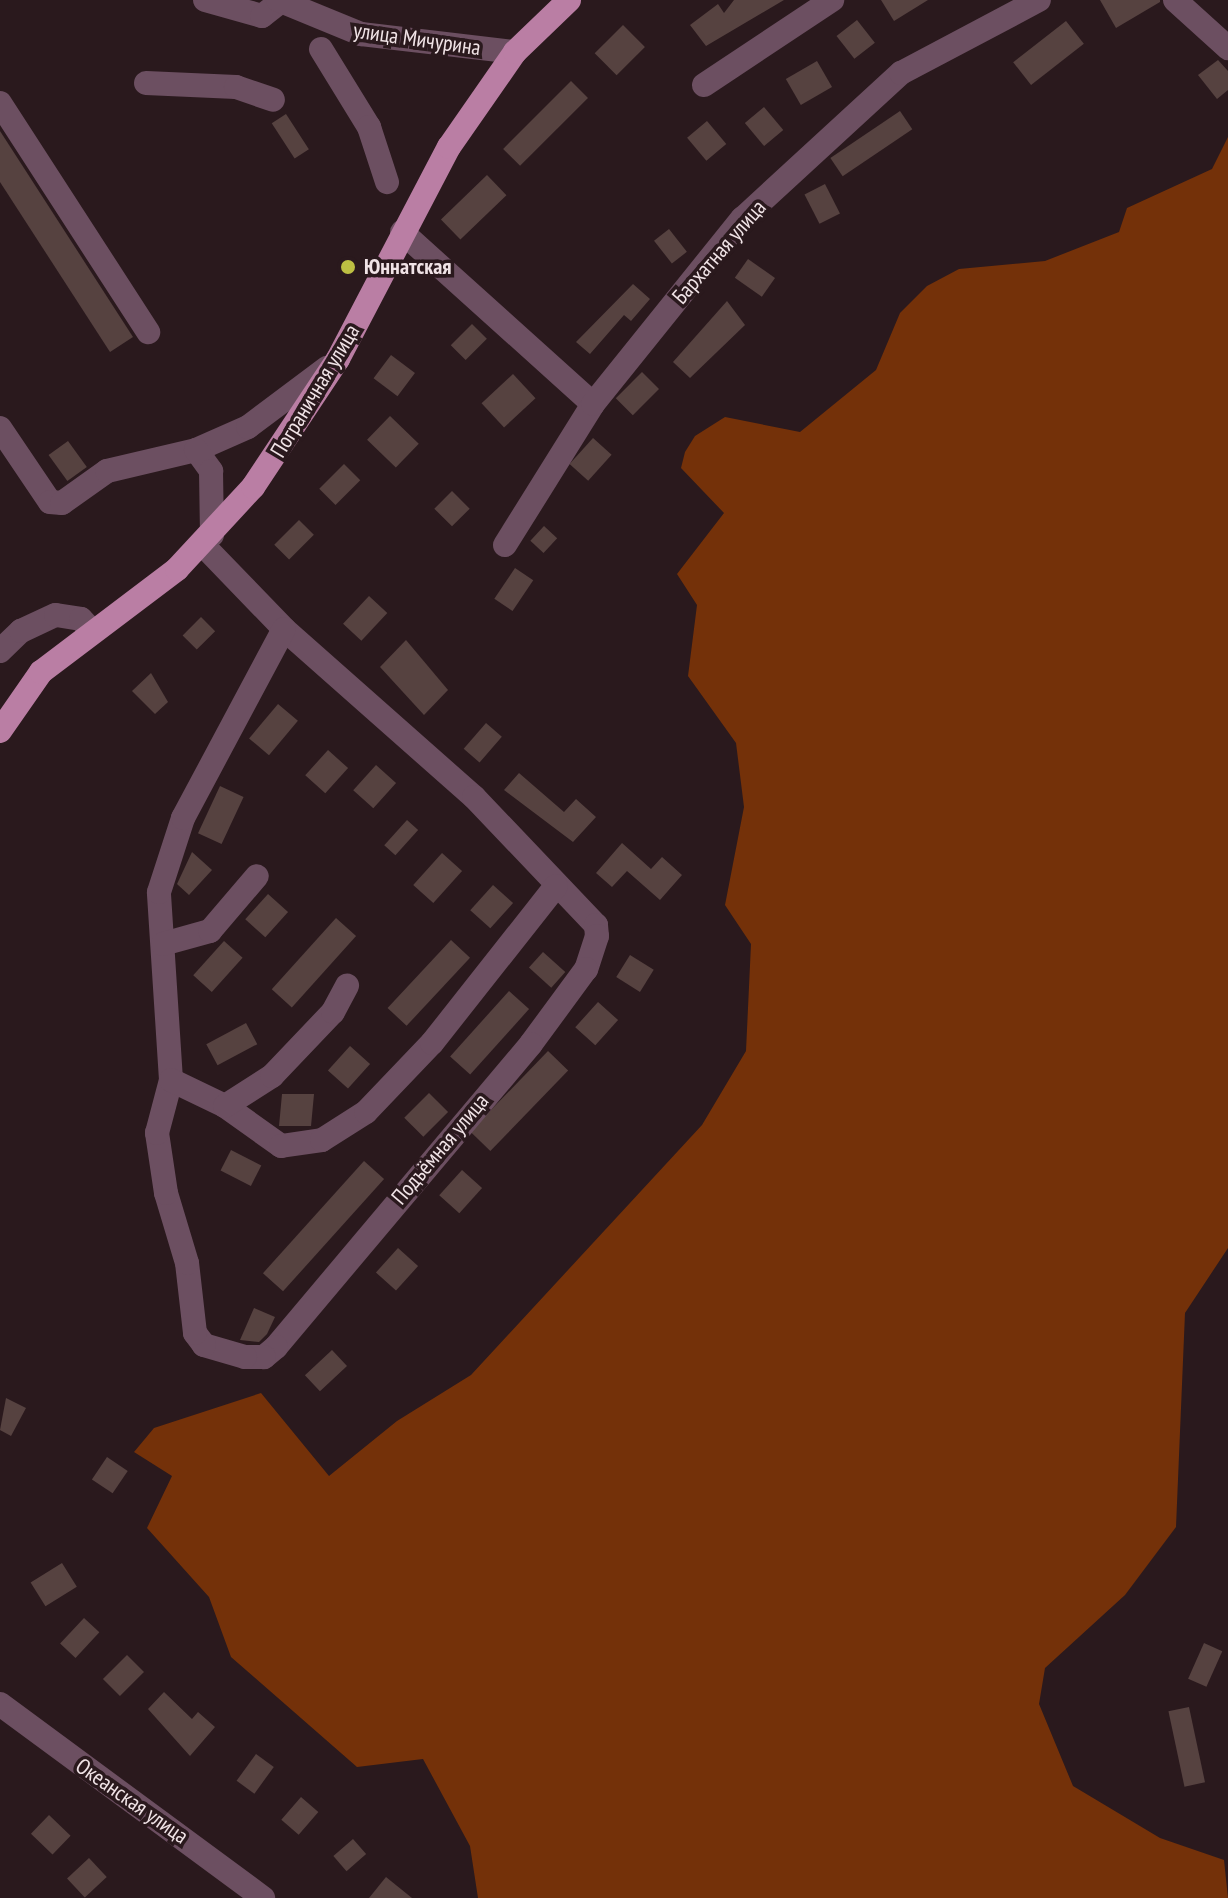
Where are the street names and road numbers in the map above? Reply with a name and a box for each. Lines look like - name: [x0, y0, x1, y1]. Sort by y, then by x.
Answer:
- street label: улица Мичурина: [352, 17, 482, 61]
- street label: Бархатная улица: [667, 195, 771, 309]
- street label: Пограничная улица: [265, 320, 365, 462]
- street label: Подъёмная улица: [386, 1088, 494, 1210]
- street label: Океанская улица: [71, 1753, 193, 1849]

